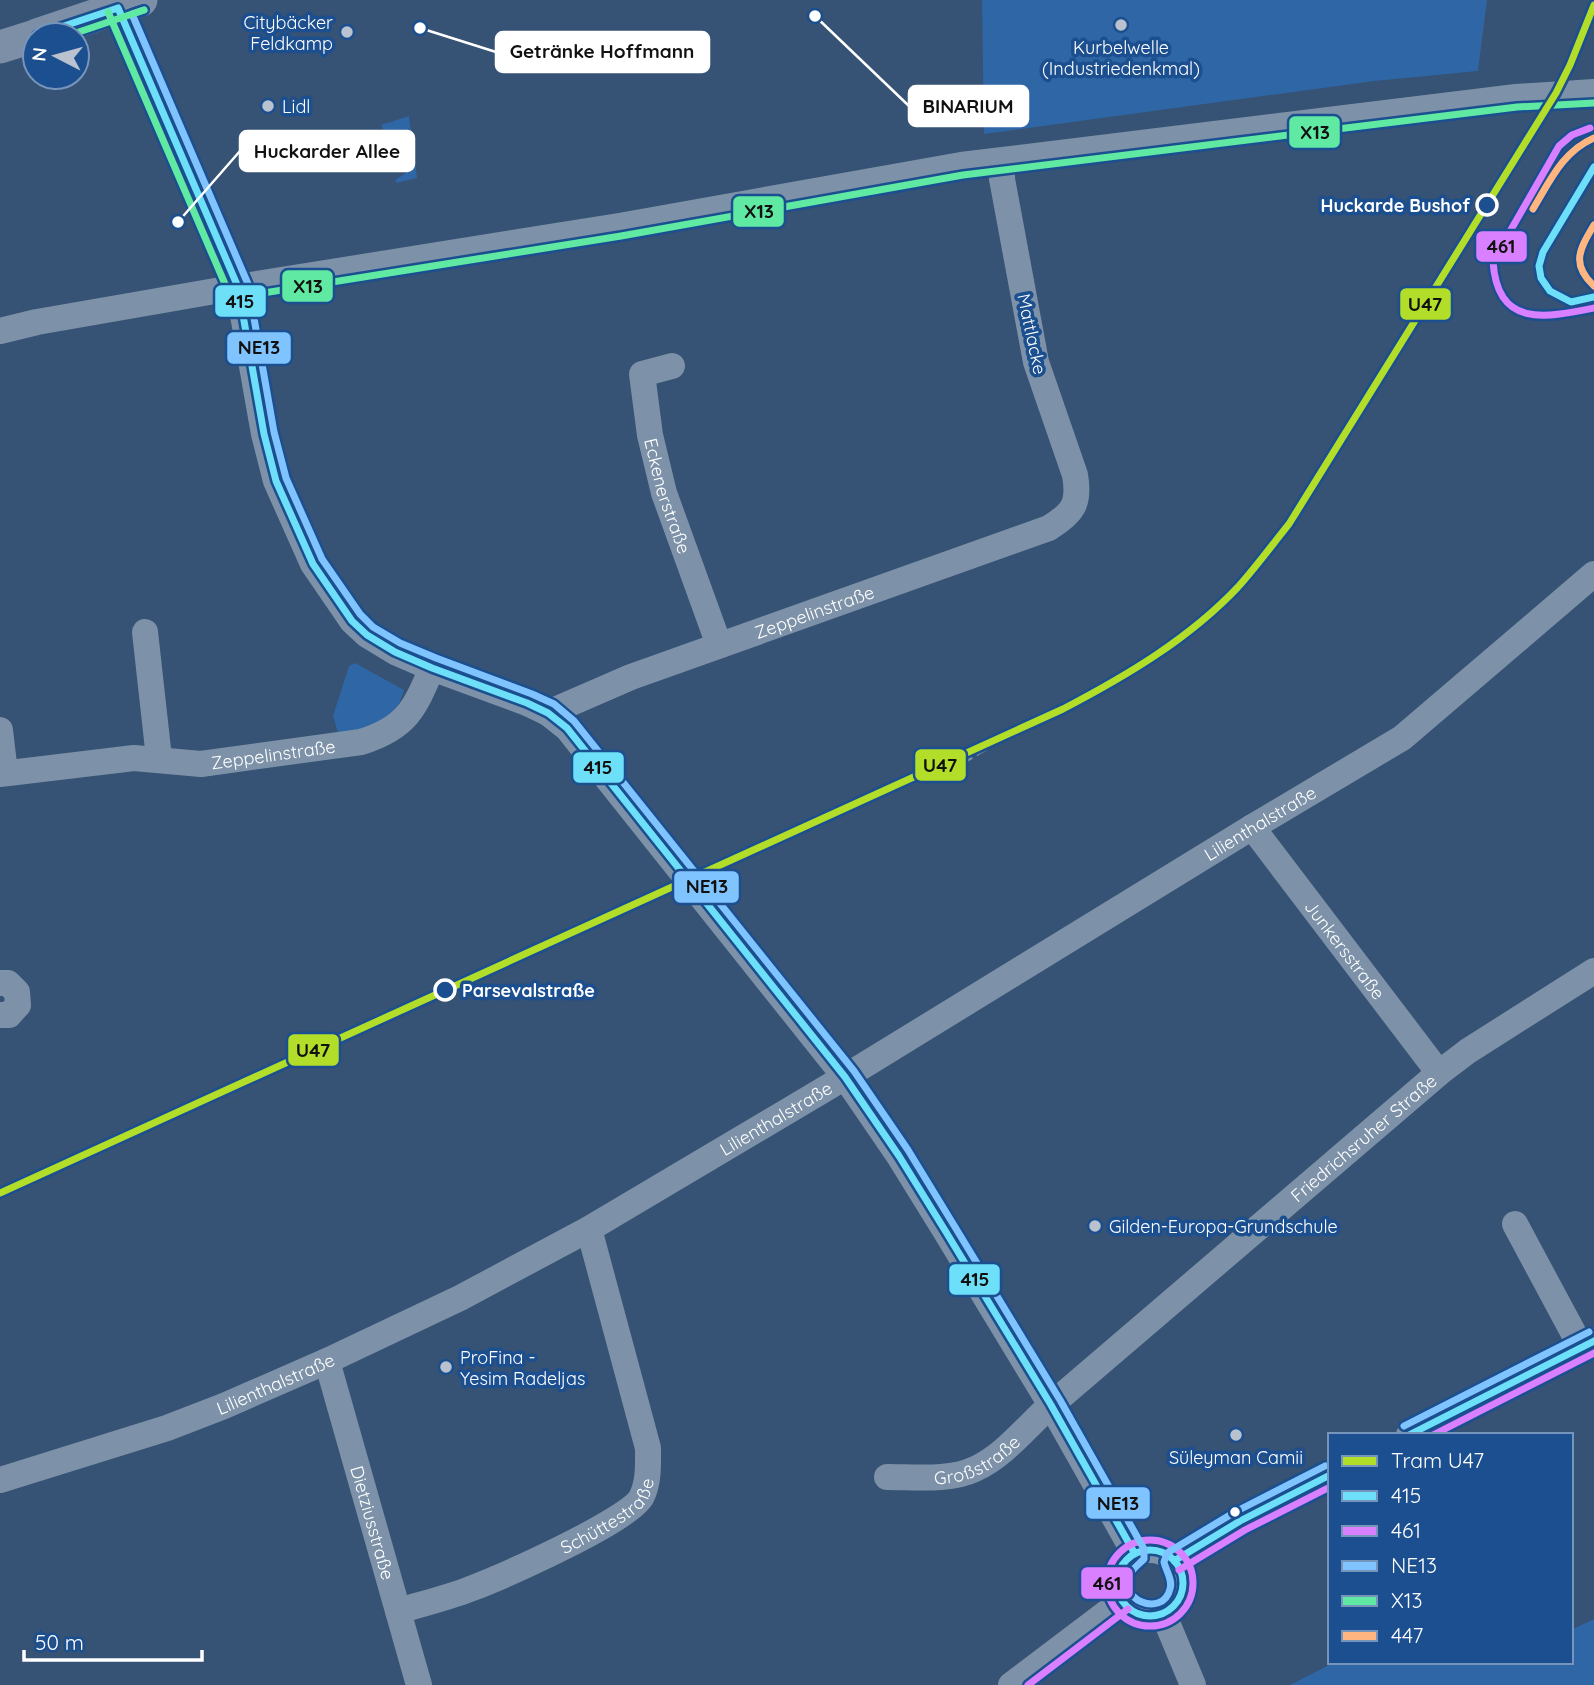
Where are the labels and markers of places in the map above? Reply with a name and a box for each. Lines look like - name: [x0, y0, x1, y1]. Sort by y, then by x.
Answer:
- place label: Citybäcker Feldkamp: [244, 11, 333, 55]
- marker: Kurbelwelle (Industriedenkmal): [1113, 17, 1129, 33]
- marker: Citybäcker Feldkamp: [339, 24, 355, 40]
- callout: Getränke Hoffmann: [496, 32, 709, 72]
- place label: Kurbelwelle (Industriedenkmal): [1042, 36, 1200, 80]
- callout: BINARIUM: [909, 86, 1028, 126]
- place label: Lidl: [282, 95, 310, 118]
- marker: Lidl: [260, 98, 276, 114]
- callout: Huckarder Allee: [240, 131, 414, 171]
- place label: Huckarde Bushof: [1321, 194, 1470, 217]
- marker: Huckarde Bushof: [1476, 194, 1498, 216]
- marker: Parsevalstraße: [434, 979, 456, 1001]
- place label: Parsevalstraße: [462, 979, 595, 1002]
- place label: Gilden-Europa-Grundschule: [1109, 1215, 1338, 1238]
- marker: Gilden-Europa-Grundschule: [1087, 1218, 1103, 1234]
- place label: ProFina - Yesim Radeljas: [460, 1346, 585, 1390]
- marker: ProFina - Yesim Radeljas: [438, 1359, 454, 1375]
- marker: Süleyman Camii: [1228, 1427, 1244, 1443]
- place label: Süleyman Camii: [1169, 1446, 1303, 1469]
- unlabelled marker: [1228, 1505, 1242, 1519]

